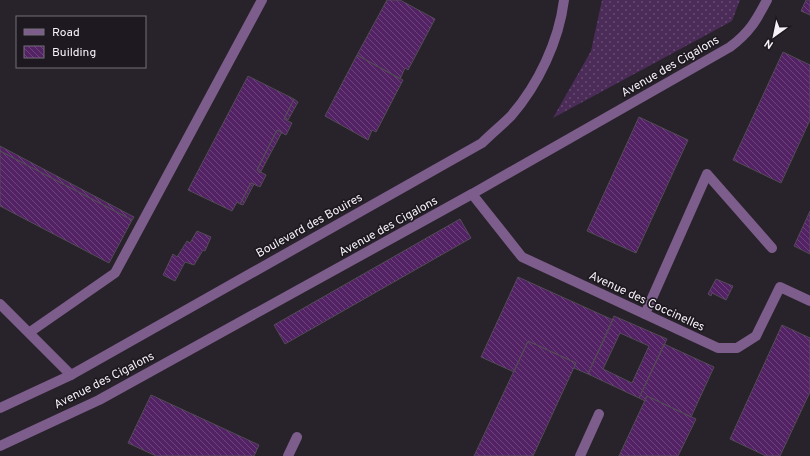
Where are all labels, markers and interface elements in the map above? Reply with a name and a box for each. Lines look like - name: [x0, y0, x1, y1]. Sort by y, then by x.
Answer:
- legend: [16, 16, 146, 68]
- north arrow: [754, 16, 794, 56]
- text: Road: [52, 25, 80, 41]
- street label: Avenue des Cigalons: [619, 32, 722, 101]
- text: N: [762, 36, 776, 52]
- text: Building: [52, 45, 96, 61]
- street label: Boulevard des Bouires: [253, 190, 366, 262]
- street label: Avenue des Cigalons: [336, 193, 441, 261]
- street label: Avenue des Coccinelles: [586, 268, 707, 336]
- street label: Avenue des Cigalons: [52, 349, 157, 413]

